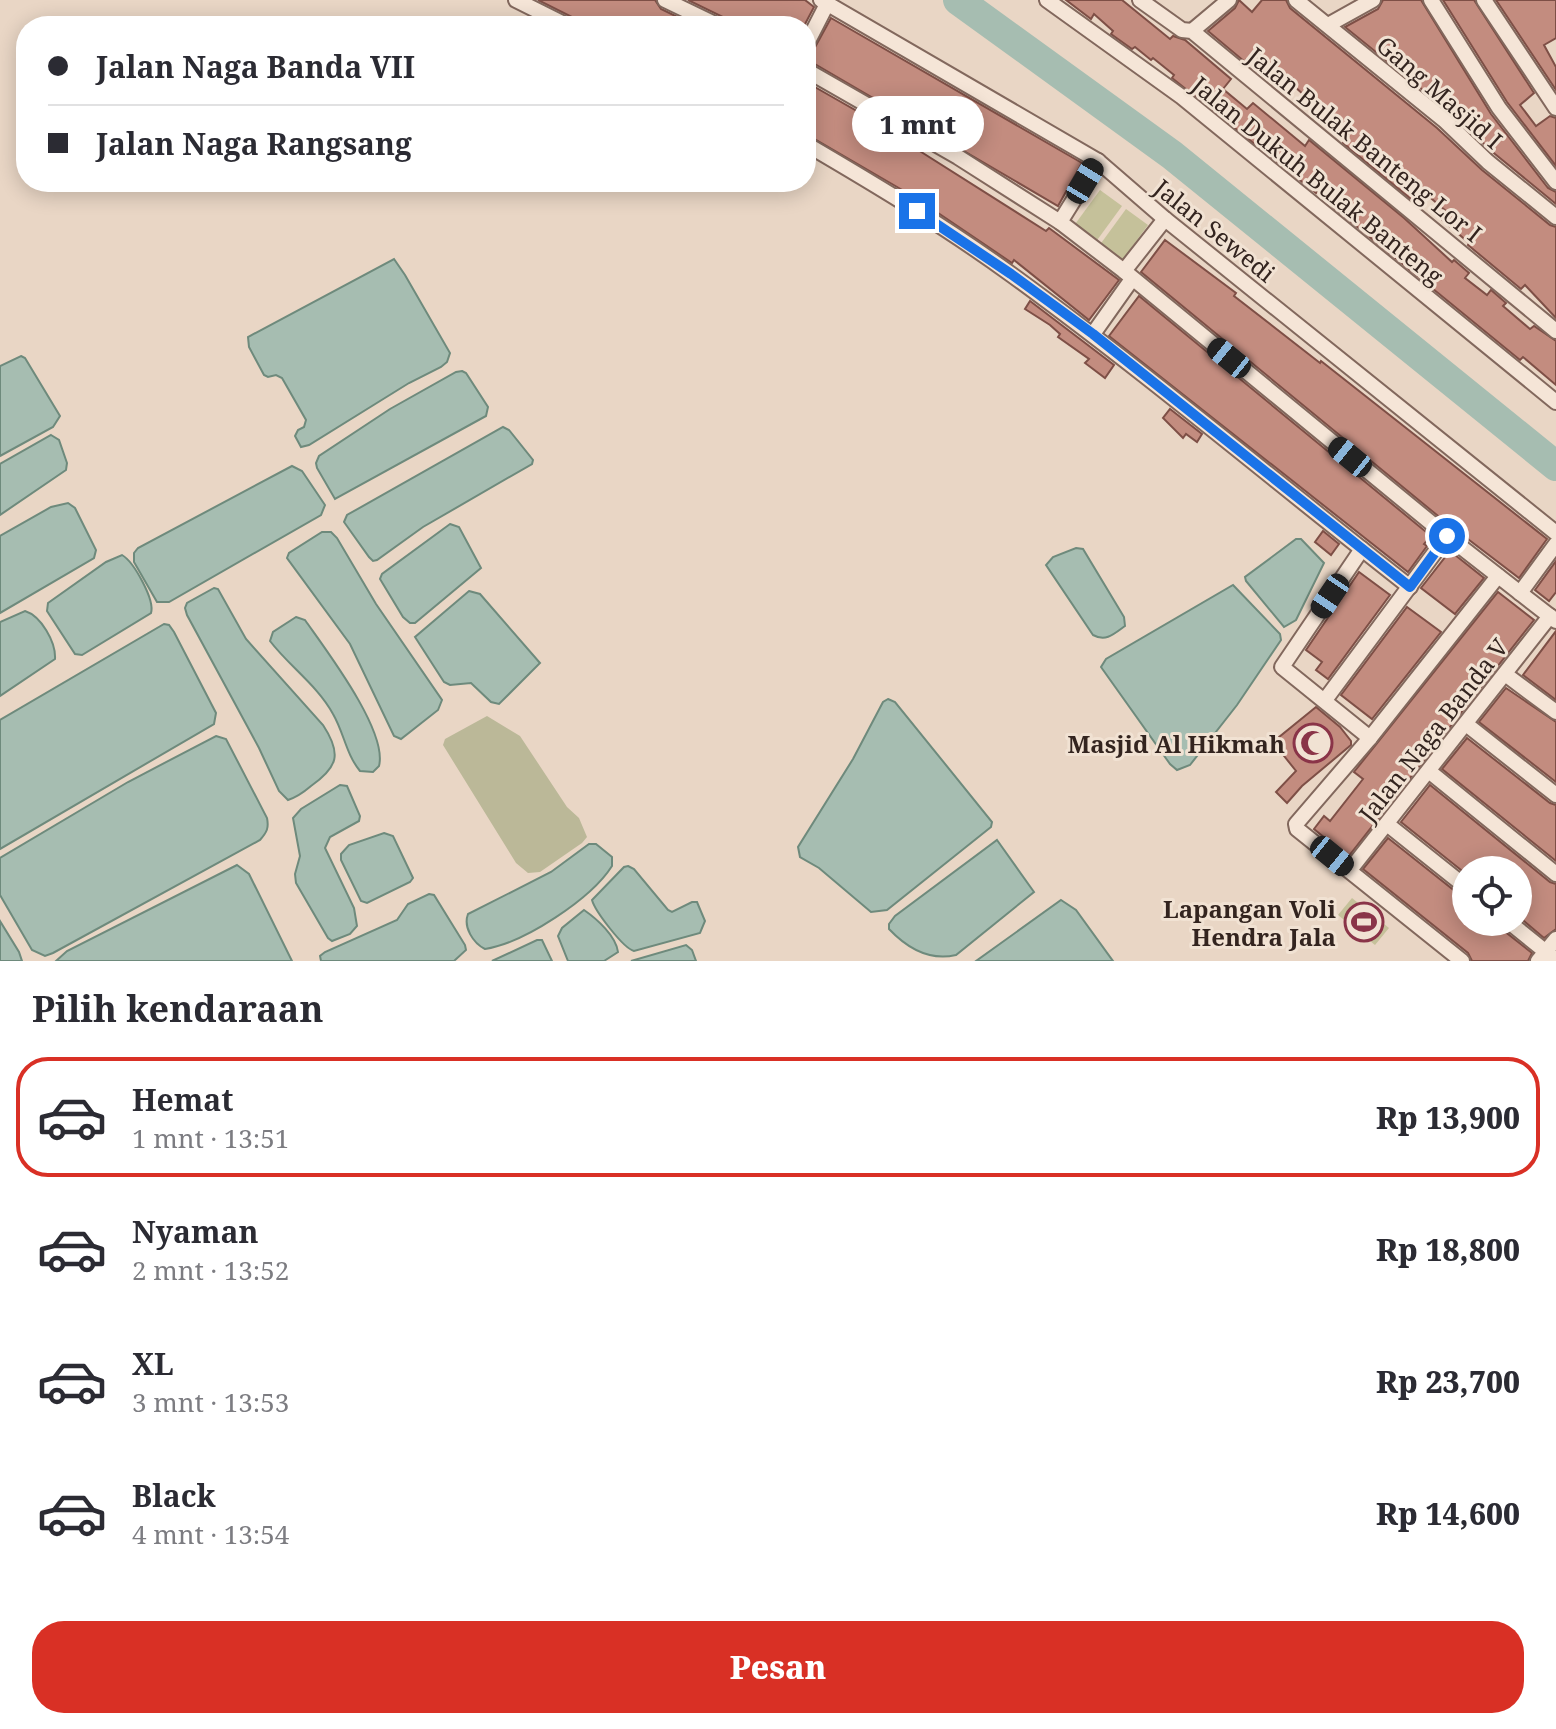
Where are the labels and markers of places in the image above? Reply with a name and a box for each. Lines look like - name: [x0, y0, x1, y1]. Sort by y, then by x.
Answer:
- mosque icon: Masjid Al Hikmah: [1292, 722, 1334, 764]
- place label: Masjid Al Hikmah: [1067, 727, 1285, 760]
- place label: Lapangan Voli Hendra Jala: [1163, 892, 1337, 953]
- sports icon: Lapangan Voli Hendra Jala: [1343, 901, 1385, 943]

